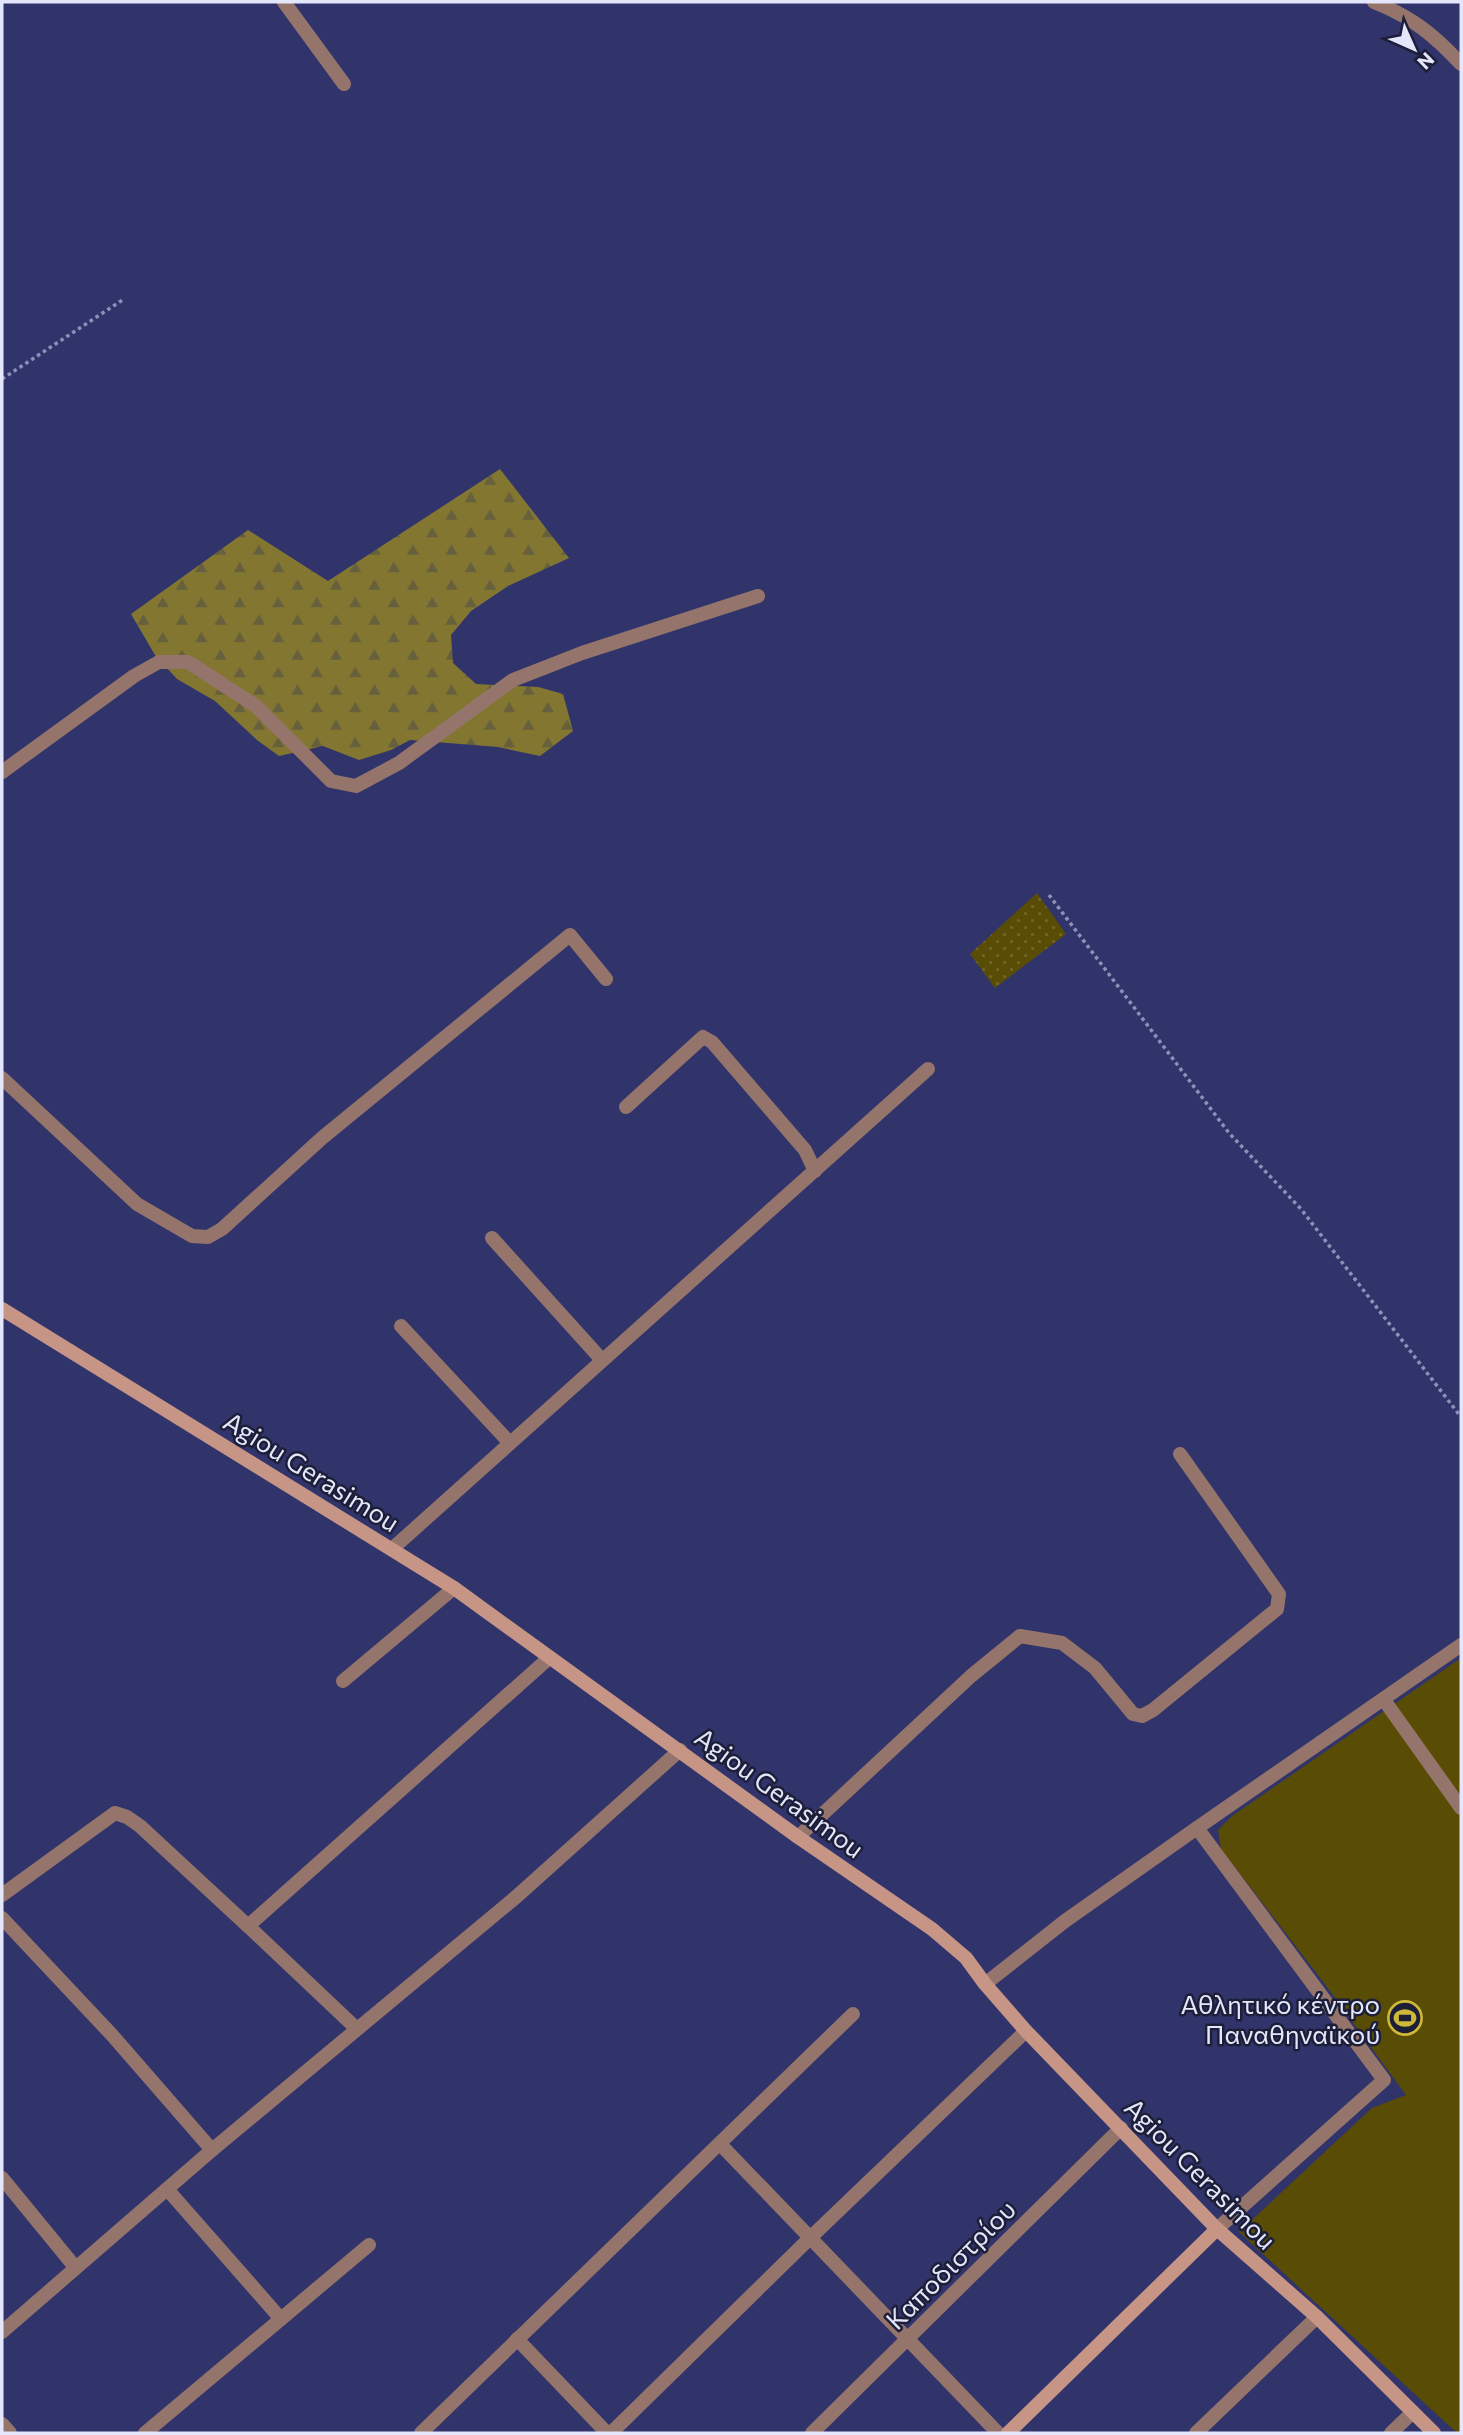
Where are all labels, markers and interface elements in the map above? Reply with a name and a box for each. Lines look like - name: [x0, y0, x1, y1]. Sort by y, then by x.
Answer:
- north arrow: [1379, 14, 1449, 84]
- text: N: [1413, 48, 1440, 75]
- street label: Agiou Gerasimou: [219, 1405, 405, 1537]
- street label: Agiou Gerasimou: [690, 1720, 870, 1864]
- place label: Αθλητικό κέντρο Παναθηναϊκού: [1181, 1988, 1380, 2049]
- sports icon: Αθλητικό κέντρο Παναθηναϊκού: [1386, 1999, 1424, 2037]
- street label: Agiou Gerasimou: [1119, 2091, 1283, 2255]
- street label: Καποδιστρίου: [879, 2193, 1021, 2335]

